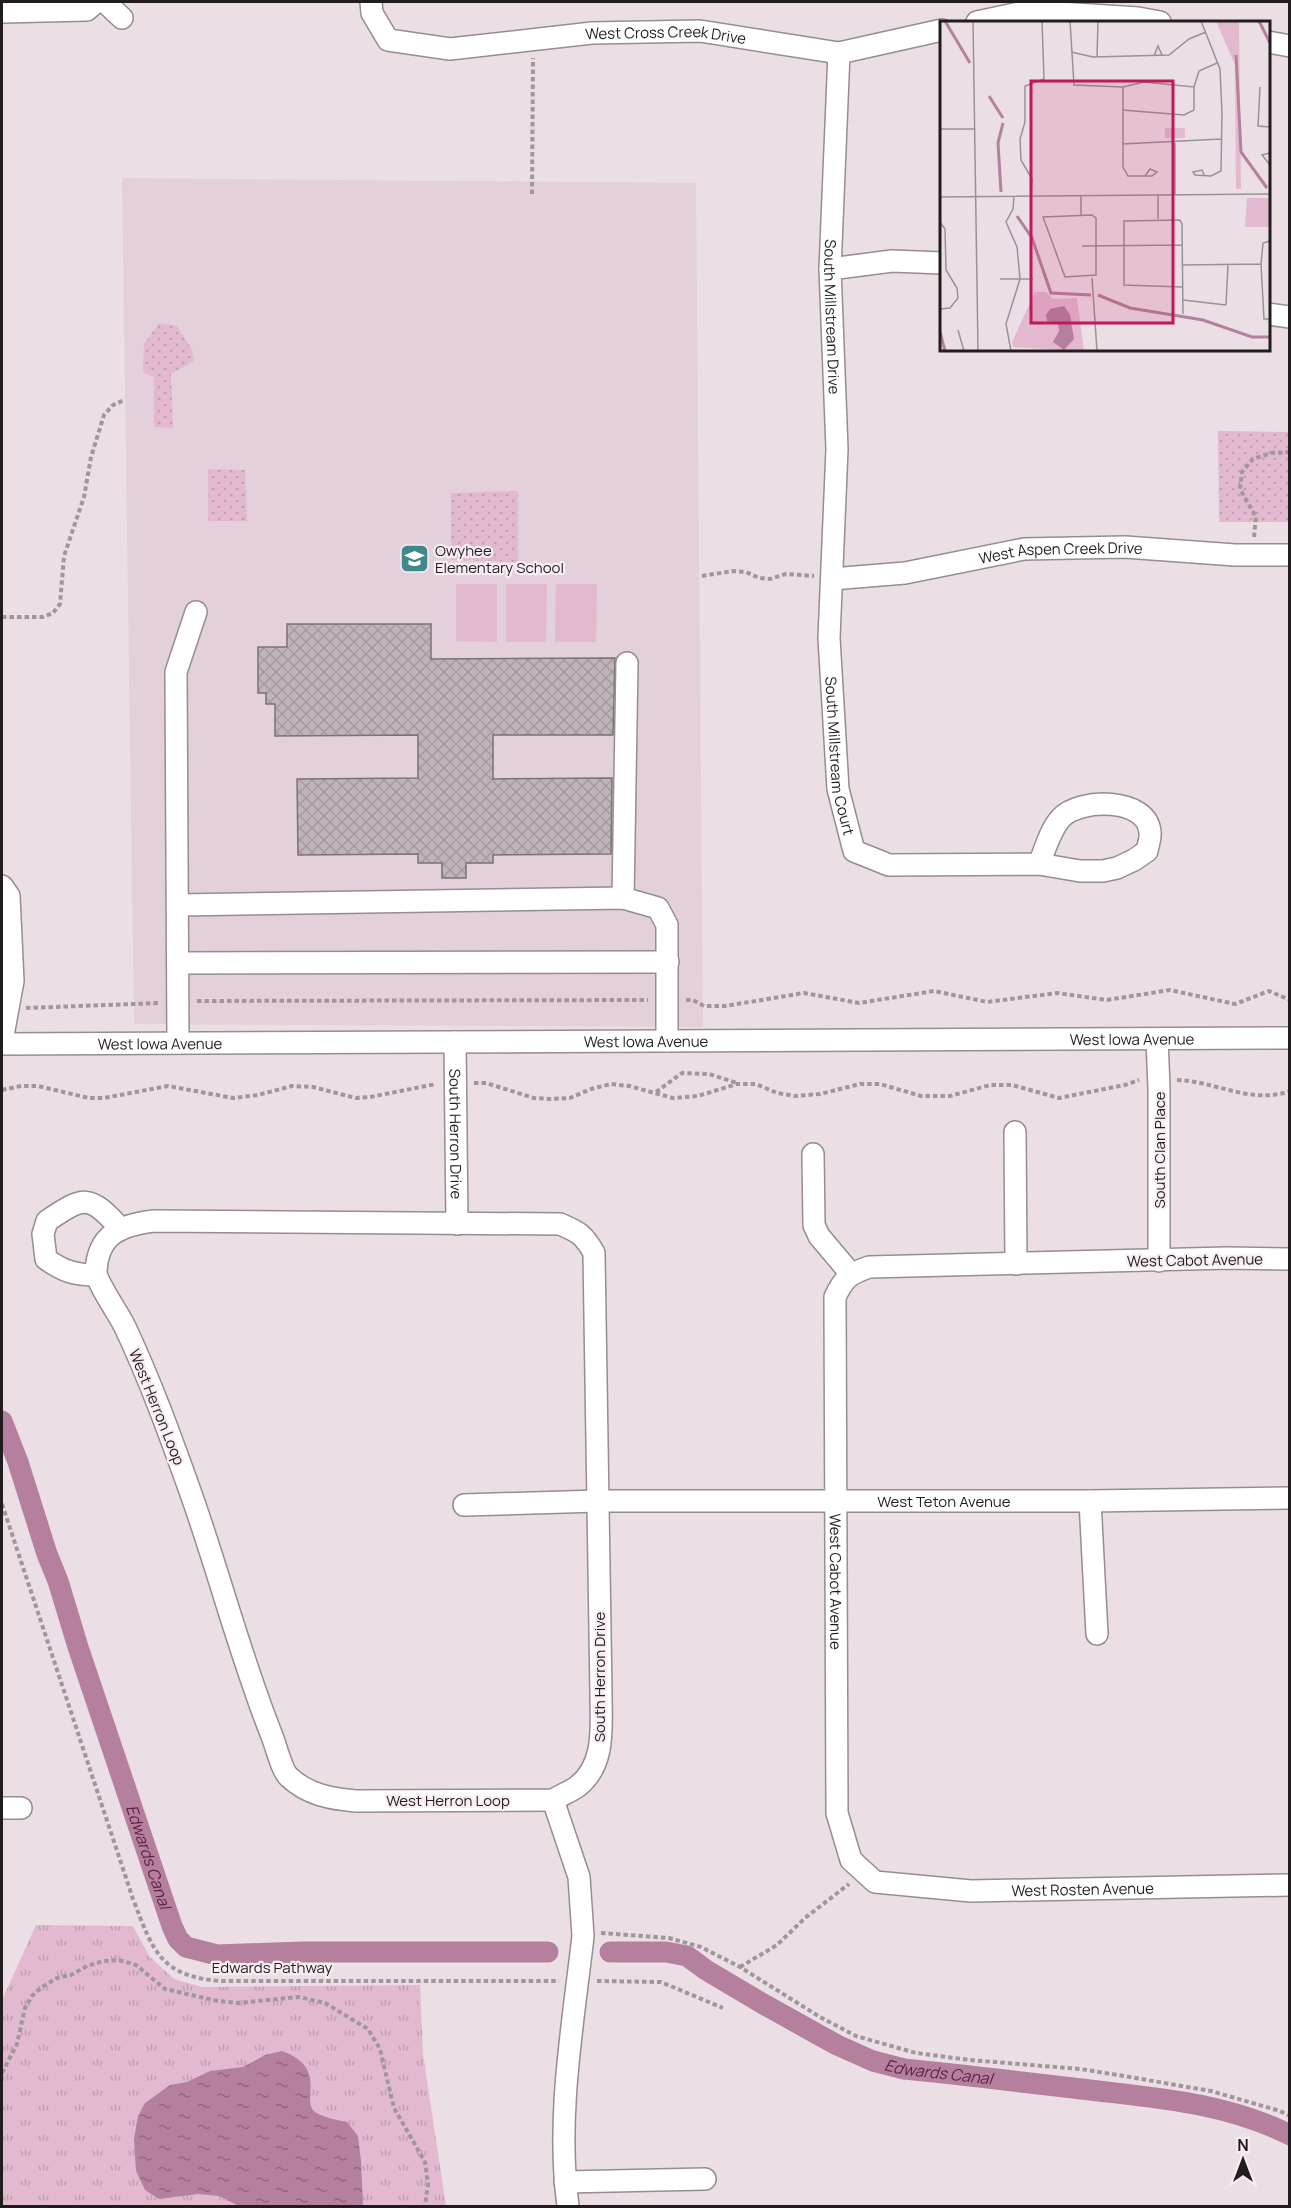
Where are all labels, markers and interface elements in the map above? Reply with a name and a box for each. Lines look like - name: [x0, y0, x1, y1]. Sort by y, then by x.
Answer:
- street label: West Cross Creek Drive: [584, 20, 748, 49]
- inset map: [940, 21, 1270, 351]
- street label: South Millstream Drive: [819, 239, 845, 395]
- street label: West Aspen Creek Drive: [977, 536, 1144, 568]
- place label: Owyhee Elementary School: [435, 540, 564, 578]
- school or university icon: Owyhee Elementary School: [398, 543, 430, 575]
- street label: South Millstream Court: [821, 676, 860, 837]
- street label: West Iowa Avenue: [1070, 1028, 1195, 1050]
- street label: West Iowa Avenue: [584, 1030, 709, 1052]
- street label: West Iowa Avenue: [98, 1032, 223, 1054]
- street label: South Herron Drive: [445, 1069, 467, 1200]
- street label: South Clan Place: [1149, 1091, 1170, 1209]
- street label: West Cabot Avenue: [1127, 1248, 1263, 1272]
- street label: West Herron Loop: [124, 1346, 190, 1468]
- street label: West Teton Avenue: [877, 1491, 1011, 1512]
- street label: West Cabot Avenue: [825, 1514, 847, 1650]
- street label: South Herron Drive: [589, 1612, 610, 1742]
- street label: West Herron Loop: [386, 1790, 510, 1811]
- water label: Edwards Canal: [121, 1802, 177, 1914]
- street label: West Rosten Avenue: [1011, 1877, 1154, 1901]
- street label: Edwards Pathway: [212, 1957, 332, 1978]
- water label: Edwards Canal: [882, 2053, 996, 2090]
- north arrow: [1213, 2130, 1273, 2190]
- text: N: [1237, 2134, 1249, 2156]

